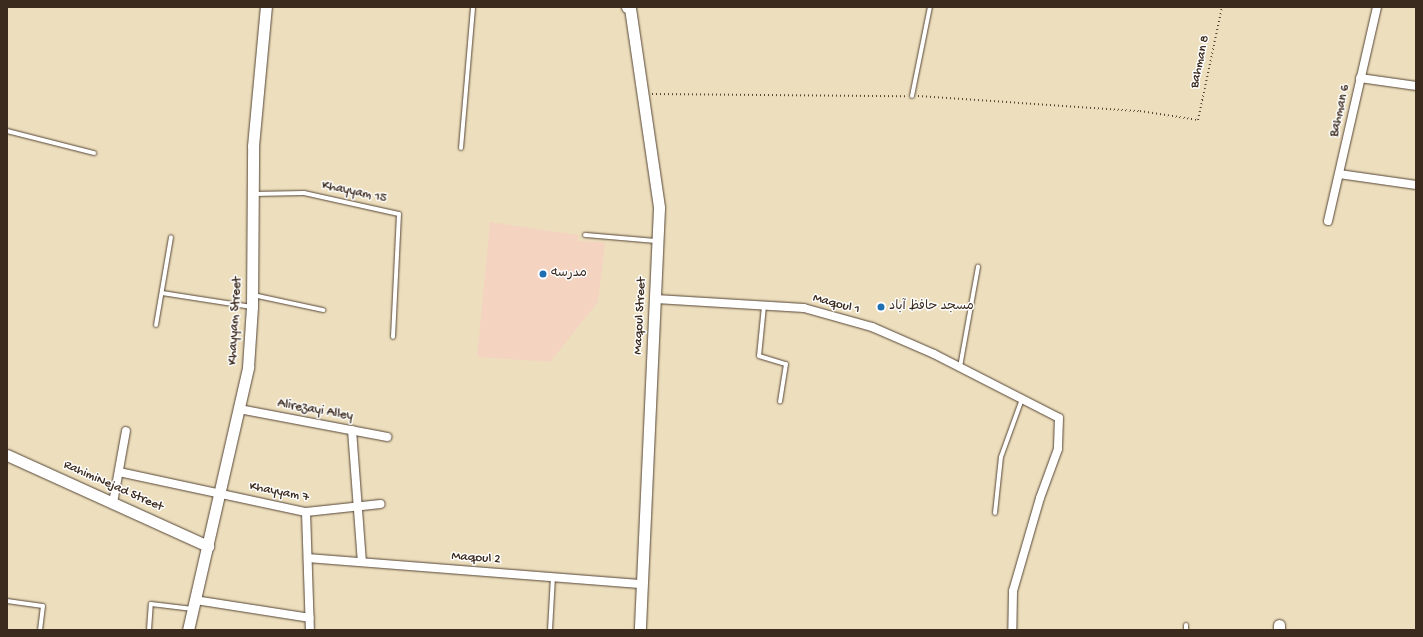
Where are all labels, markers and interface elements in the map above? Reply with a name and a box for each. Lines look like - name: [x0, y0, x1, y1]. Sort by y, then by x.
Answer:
- street label: Bahman 8: [1188, 34, 1214, 90]
- street label: Bahman 6: [1327, 83, 1355, 139]
- street label: Khayyam 15: [320, 179, 388, 207]
- place label: مدرسه: [551, 266, 587, 282]
- marker: مدرسه: [538, 269, 548, 279]
- street label: Khayyam Street: [226, 276, 246, 366]
- street label: Maqoul Street: [631, 277, 651, 355]
- street label: Maqoul 1: [811, 291, 861, 319]
- place label: مسجد حافظ آباد: [889, 299, 974, 315]
- marker: مسجد حافظ آباد: [876, 302, 886, 312]
- street label: Alirezayi Alley: [276, 397, 354, 425]
- street label: RahimiNejad Street: [61, 458, 165, 516]
- street label: Khayyam 7: [248, 480, 310, 506]
- street label: Maqoul 2: [451, 550, 501, 568]

